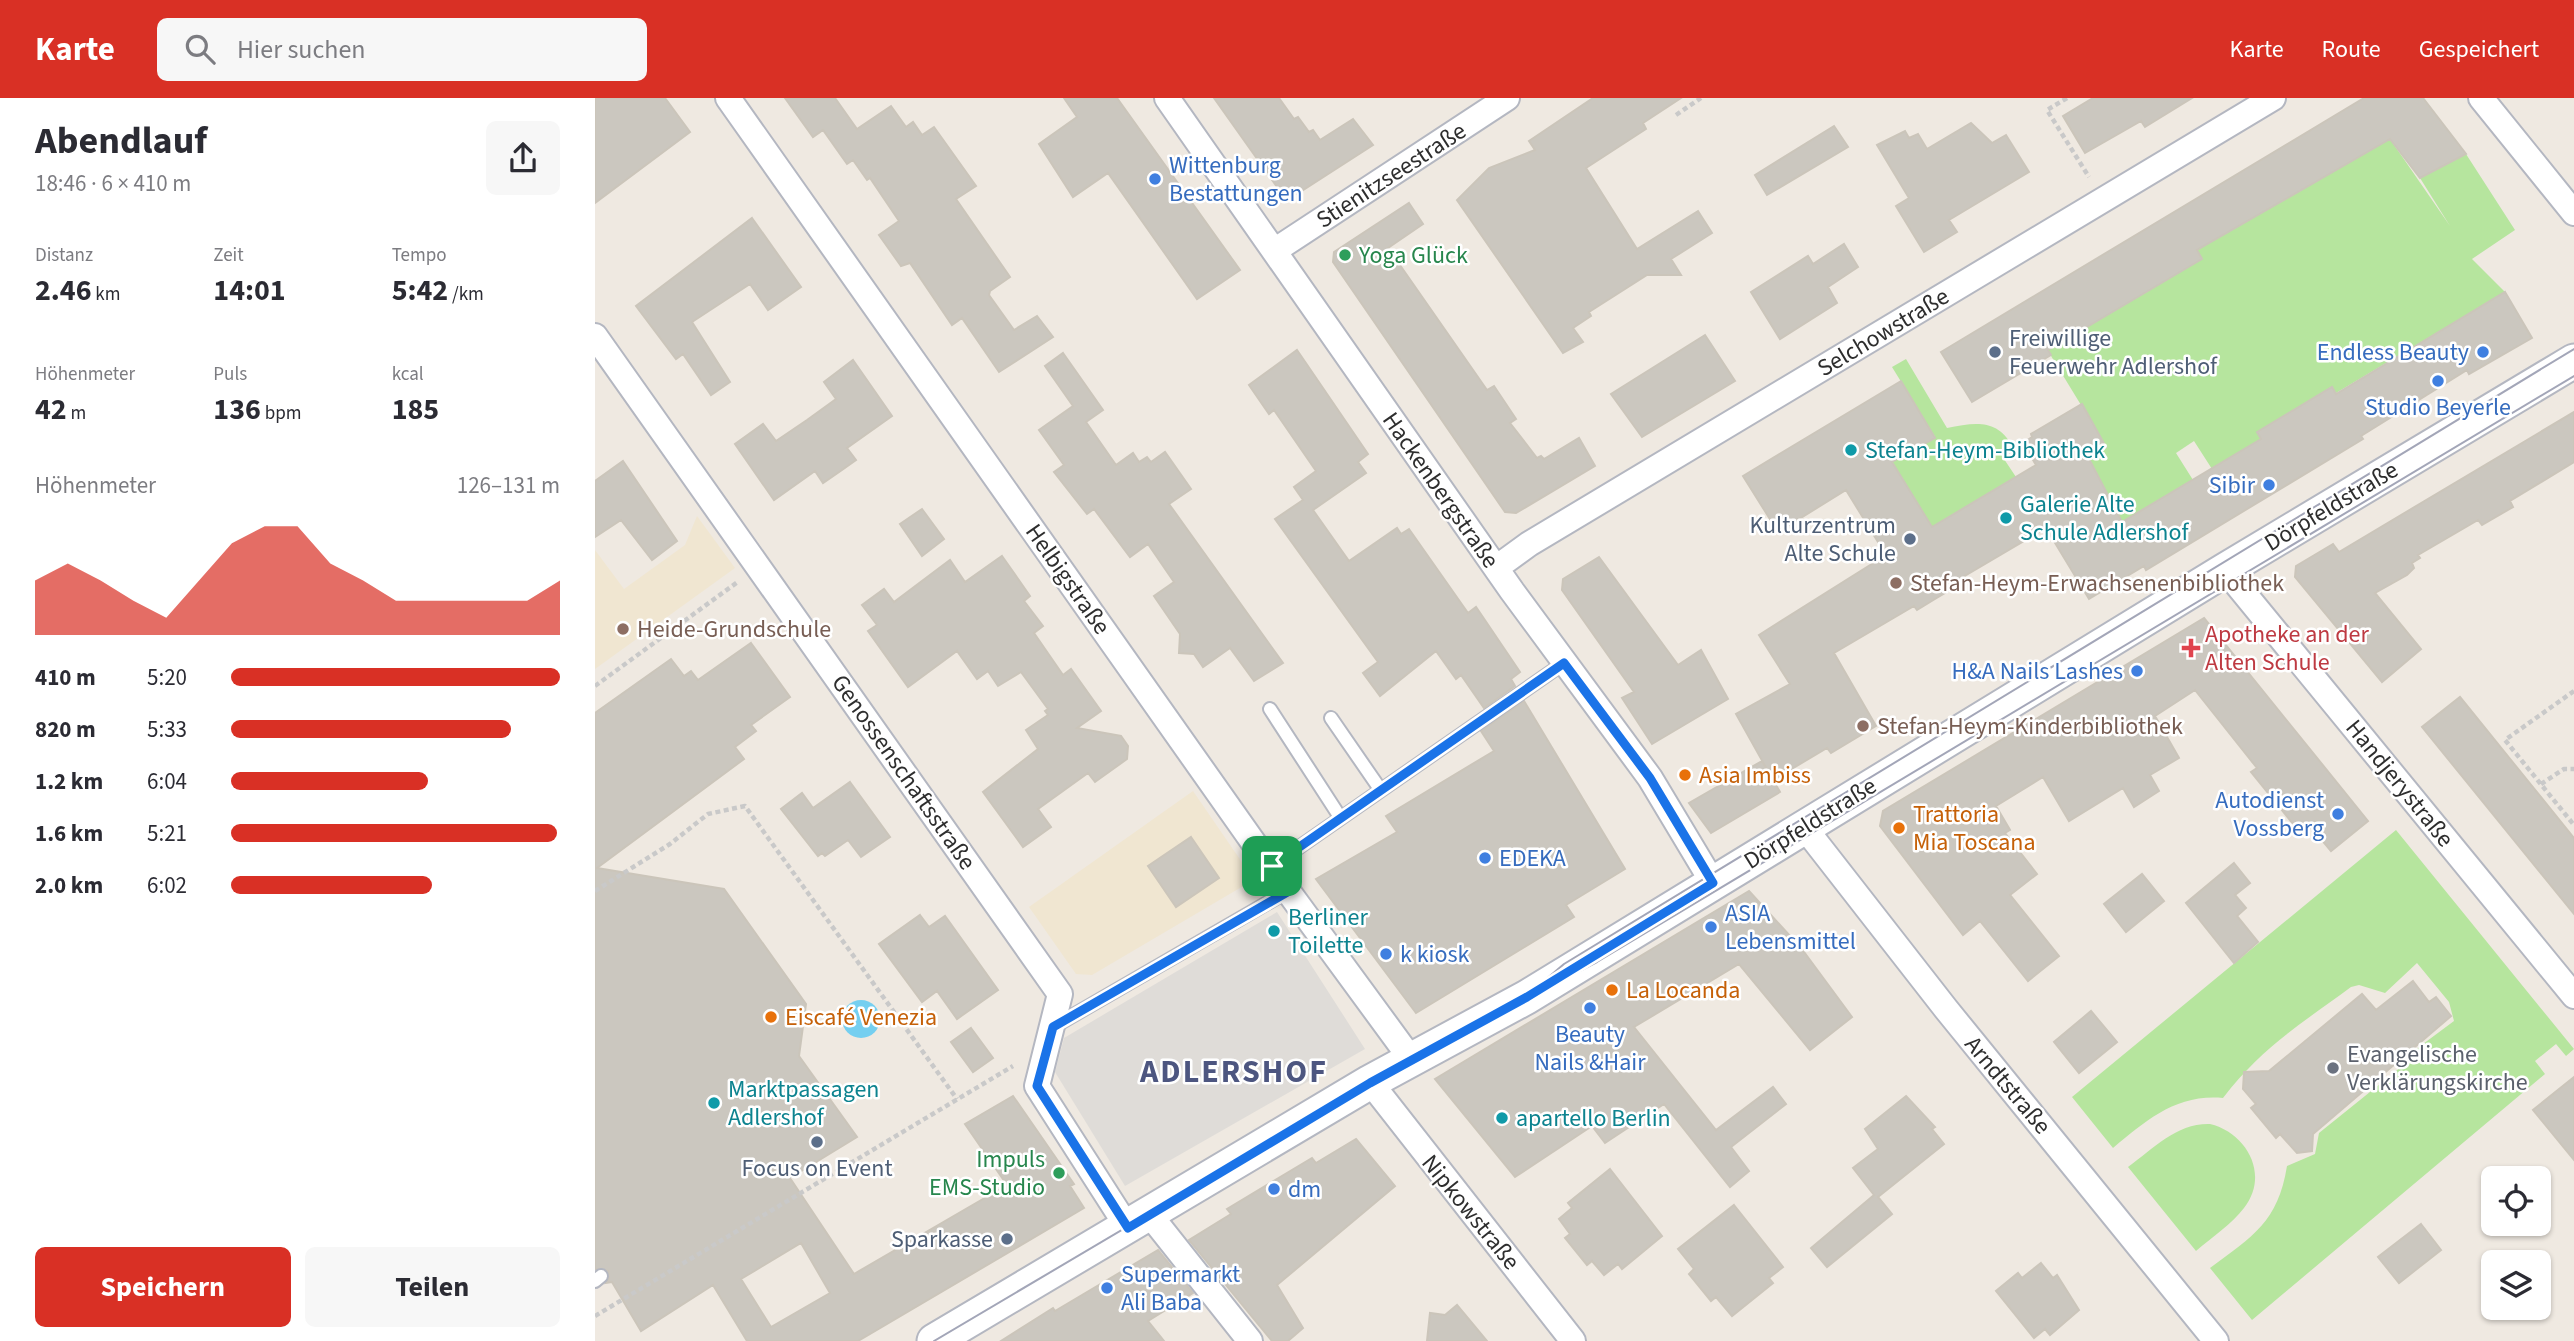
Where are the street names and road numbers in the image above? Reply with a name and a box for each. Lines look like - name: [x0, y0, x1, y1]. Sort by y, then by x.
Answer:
- street label: Stienitzseestraße: [1309, 114, 1473, 237]
- street label: Selchowstraße: [1811, 279, 1956, 386]
- street label: Hackenbergstraße: [1374, 405, 1508, 576]
- street label: Dörpfeldstraße: [2258, 453, 2405, 560]
- street label: Helbigstraße: [1016, 517, 1119, 642]
- street label: Genossenschaftsstraße: [823, 667, 984, 877]
- street label: Handjerystraße: [2337, 712, 2462, 855]
- street label: Dörpfeldstraße: [1737, 769, 1883, 878]
- street label: Arndtstraße: [1956, 1029, 2059, 1142]
- street label: Nipkowstraße: [1413, 1147, 1528, 1278]

